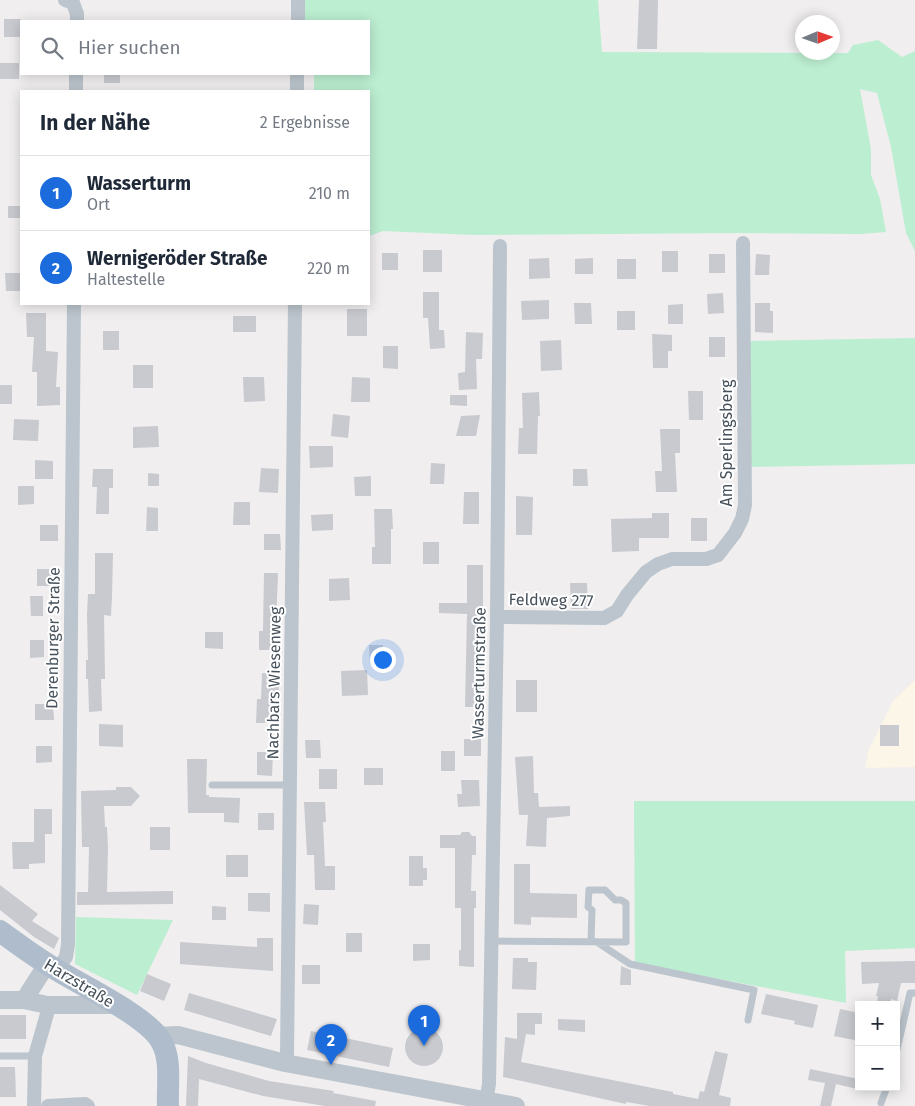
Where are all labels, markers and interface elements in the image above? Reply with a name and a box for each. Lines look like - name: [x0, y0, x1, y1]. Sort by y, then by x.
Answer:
- north arrow: [795, 15, 840, 60]
- search box: [20, 20, 370, 75]
- icon: search: [38, 34, 66, 62]
- text: Hier suchen: [78, 36, 181, 59]
- text: In der Nähe: [40, 110, 150, 136]
- text: 2 Ergebnisse: [260, 113, 350, 132]
- text: Wasserturm: [87, 172, 191, 195]
- text: 1: [52, 184, 60, 203]
- text: 210 m: [309, 184, 350, 203]
- text: Ort: [87, 195, 110, 214]
- text: Wernigeröder Straße: [87, 247, 268, 270]
- text: 2: [52, 259, 60, 278]
- text: 220 m: [307, 259, 350, 278]
- text: Haltestelle: [87, 270, 165, 289]
- street label: Am Sperlingsberg: [717, 379, 736, 506]
- street label: Derenburger Straße: [42, 567, 64, 709]
- street label: Feldweg 277: [508, 590, 594, 610]
- street label: Nachbars Wiesenweg: [263, 606, 285, 760]
- street label: Wasserturmstraße: [468, 607, 490, 739]
- your location: [370, 647, 396, 673]
- street label: Harzstraße: [41, 955, 117, 1011]
- map controls: [855, 1001, 900, 1091]
- button: +: [855, 1001, 900, 1046]
- pin: 1: [408, 1005, 440, 1046]
- pin: 2: [315, 1024, 347, 1065]
- button: −: [855, 1046, 900, 1091]

